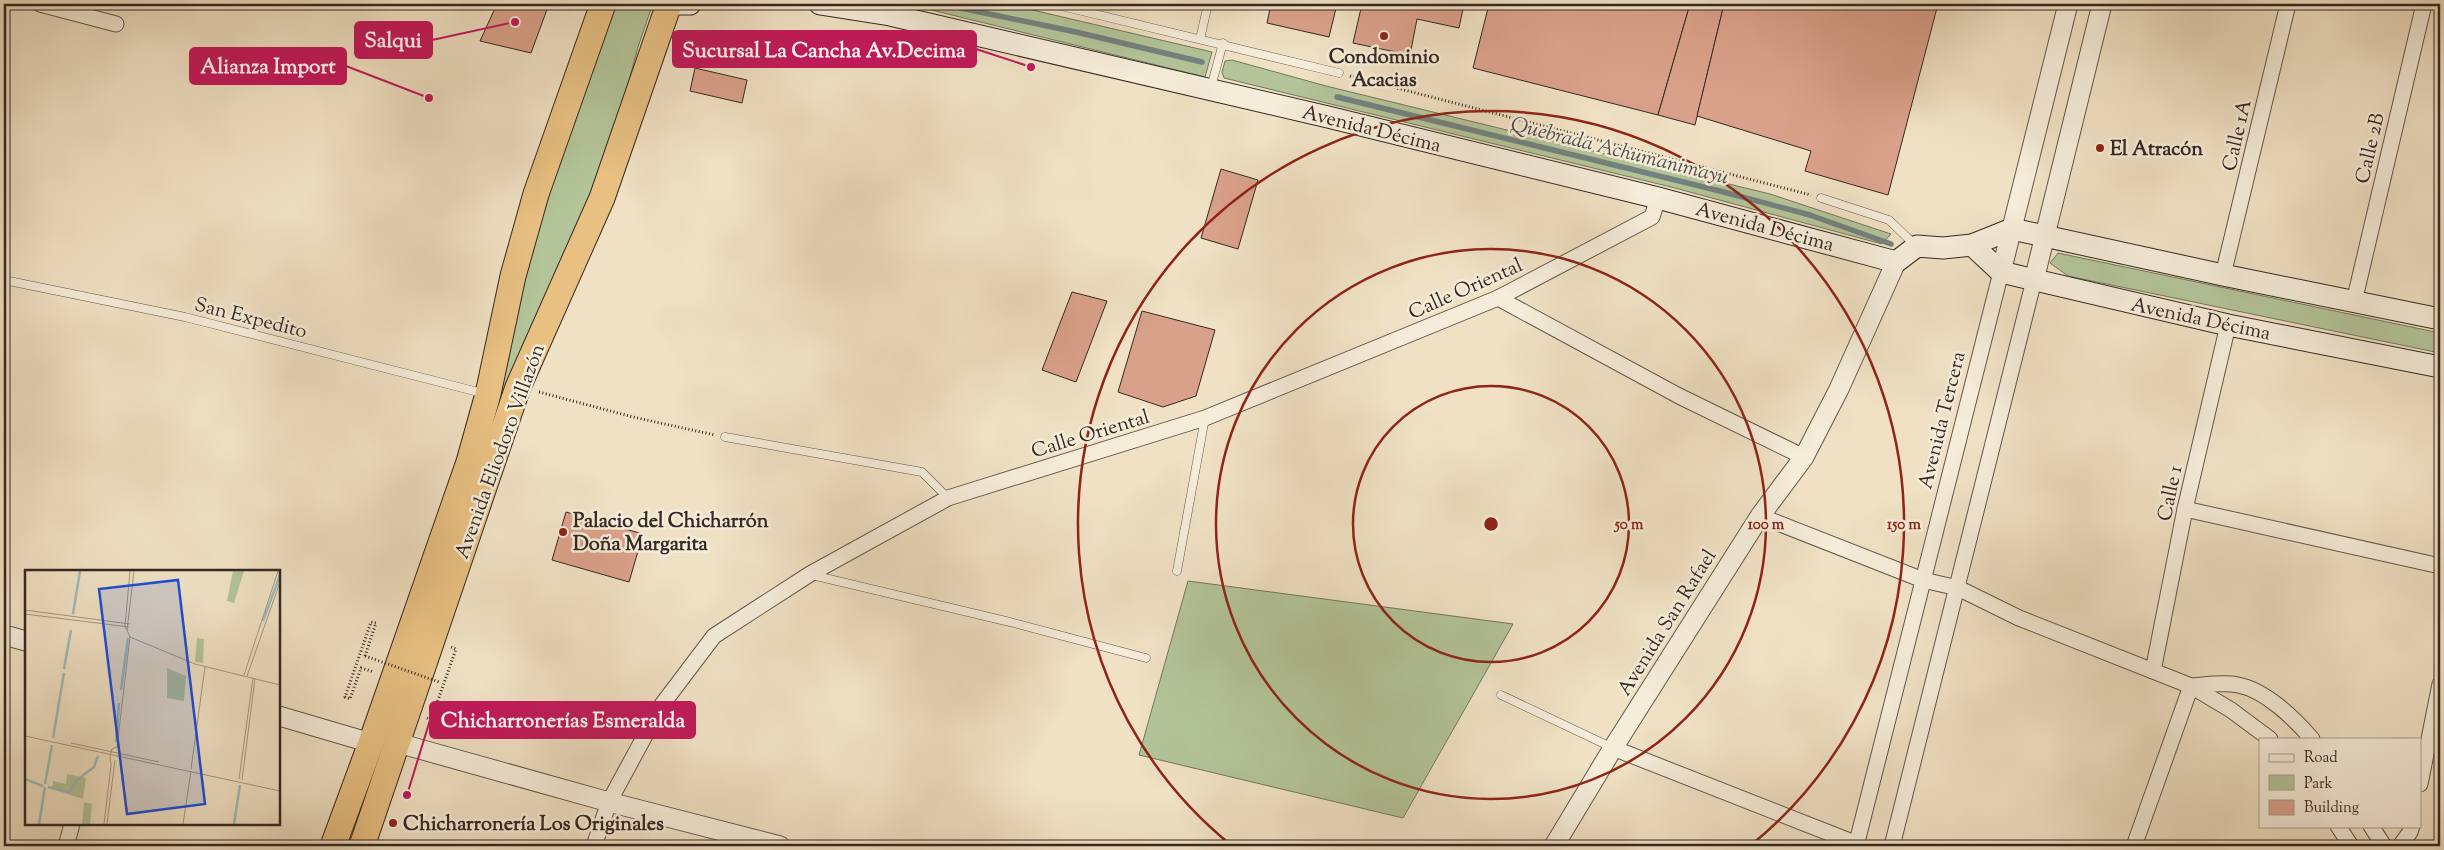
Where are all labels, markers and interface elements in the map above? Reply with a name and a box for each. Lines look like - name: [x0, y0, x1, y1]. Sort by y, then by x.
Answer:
- callout: Salqui: [355, 22, 432, 58]
- text: Salqui: [364, 27, 422, 57]
- marker: Condominio Acacias: [1378, 30, 1390, 42]
- callout: Sucursal La Cancha Av.Decima: [673, 31, 976, 67]
- text: Sucursal La Cancha Av.Decima: [682, 37, 966, 67]
- place label: Condominio Acacias: [1329, 44, 1439, 96]
- callout: Alianza Import: [190, 48, 346, 84]
- text: Alianza Import: [200, 53, 336, 83]
- street label: Calle 1A: [2216, 97, 2261, 174]
- street label: Avenida Décima: [1299, 99, 1444, 162]
- water label: Quebrada Achumanimayu: [1507, 110, 1732, 194]
- street label: Calle 2B: [2349, 110, 2394, 187]
- place label: El Atracón: [2110, 136, 2203, 165]
- marker: El Atracón: [2094, 142, 2106, 154]
- street label: Avenida Décima: [1692, 196, 1837, 261]
- street label: Calle Oriental: [1404, 252, 1528, 328]
- street label: San Expedito: [191, 291, 310, 347]
- street label: Avenida Décima: [2128, 291, 2273, 349]
- street label: Avenida Eliodoro Villazón: [449, 340, 554, 563]
- street label: Avenida Tercera: [1912, 349, 1975, 492]
- street label: Calle Oriental: [1028, 404, 1154, 467]
- street label: Calle 1: [2151, 463, 2192, 524]
- place label: Palacio del Chicharrón Doña Margarita: [573, 508, 769, 560]
- centre of rings: [1482, 515, 1500, 533]
- text: 50 m: [1614, 515, 1644, 536]
- text: 100 m: [1748, 515, 1785, 536]
- text: 150 m: [1887, 515, 1921, 536]
- marker: Palacio del Chicharrón Doña Margarita: [557, 526, 569, 538]
- street label: Avenida San Rafael: [1611, 544, 1725, 702]
- inset map: [25, 570, 280, 825]
- callout: Chicharronerías Esmeralda: [430, 702, 695, 738]
- text: Chicharronerías Esmeralda: [441, 707, 685, 737]
- legend: [2259, 738, 2422, 828]
- text: Road: [2304, 748, 2338, 769]
- text: Park: [2304, 774, 2333, 795]
- text: Building: [2304, 798, 2359, 819]
- place label: Chicharronería Los Originales: [403, 811, 664, 840]
- marker: Chicharronería Los Originales: [387, 817, 399, 829]

